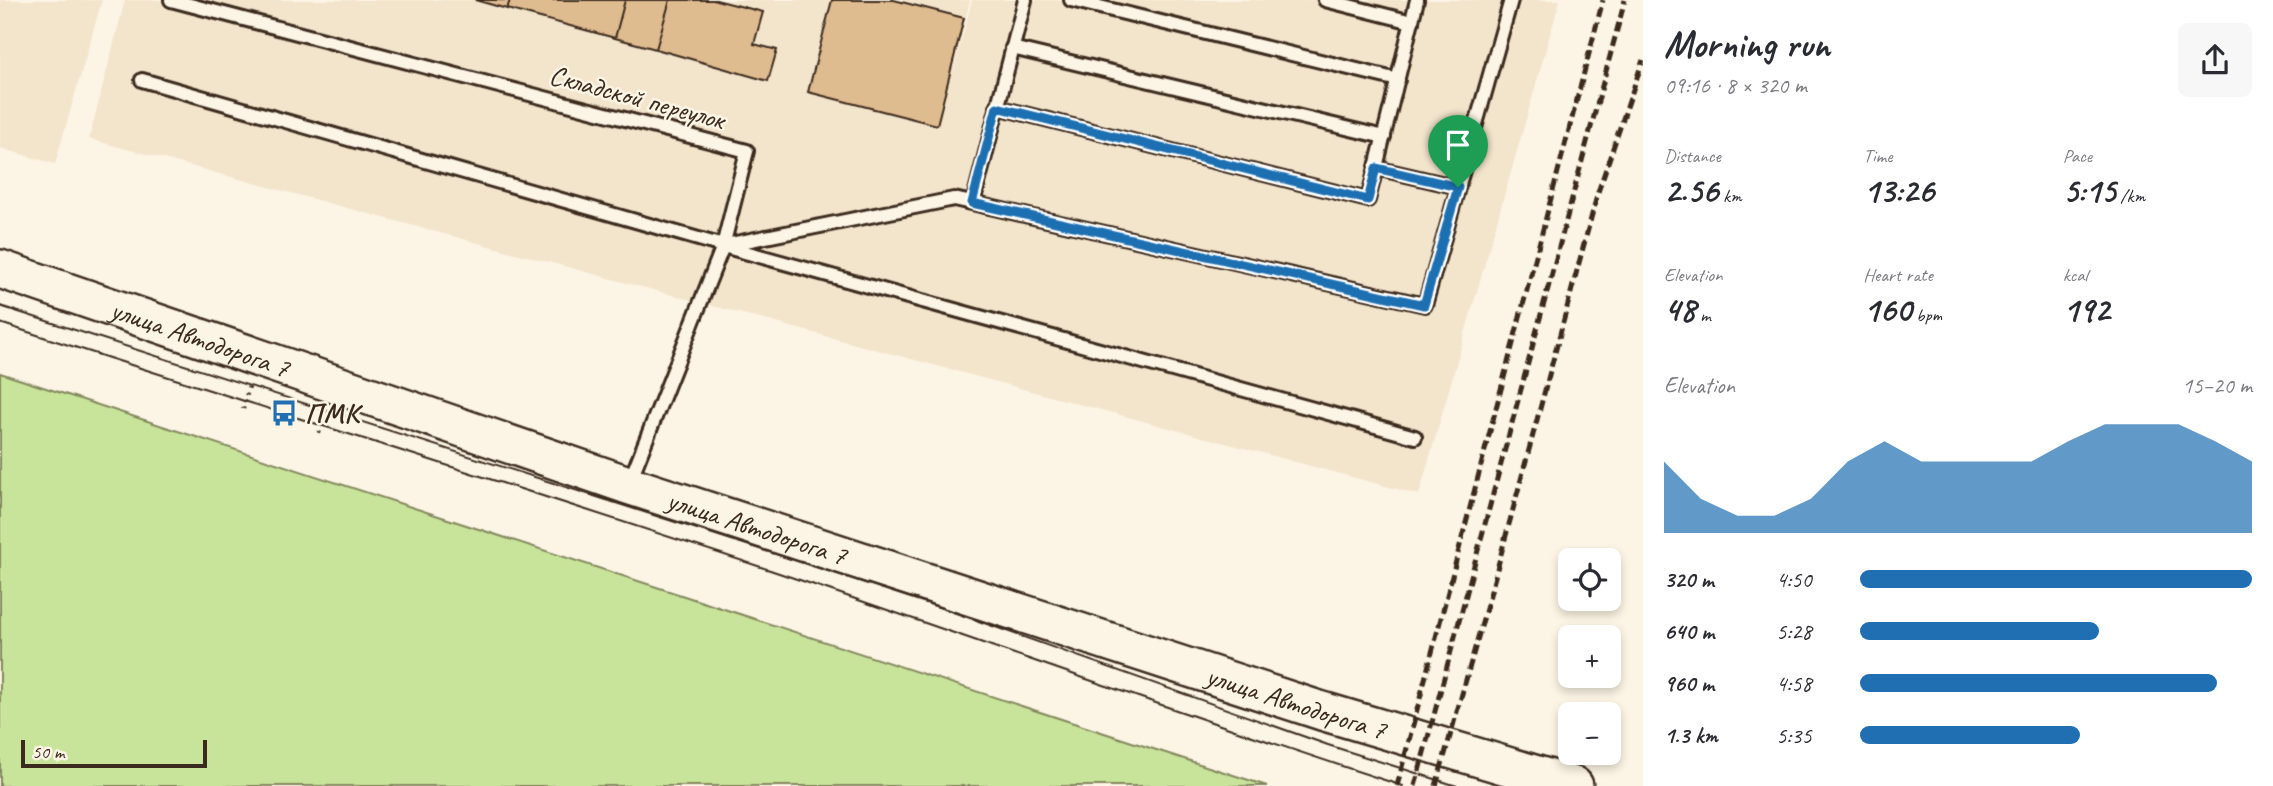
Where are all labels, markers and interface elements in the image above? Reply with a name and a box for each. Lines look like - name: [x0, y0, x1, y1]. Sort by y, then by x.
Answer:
- text: Morning run: [1664, 21, 1830, 68]
- button: share: [2178, 23, 2252, 97]
- street label: Складской переулок: [546, 57, 731, 138]
- text: 09:16 · 8 × 320 m: [1664, 71, 1807, 100]
- pin: [1428, 115, 1488, 187]
- icon: arrive: [1439, 126, 1477, 164]
- text: Distance: [1664, 144, 1721, 168]
- text: Time: [1863, 144, 1892, 168]
- text: Pace: [2063, 144, 2092, 168]
- text: 2.56: [1664, 168, 1718, 213]
- text: 13:26: [1863, 168, 1934, 213]
- text: 5:15: [2063, 168, 2116, 213]
- text: km: [1718, 184, 1742, 208]
- text: /km: [2116, 184, 2145, 208]
- text: Elevation: [1664, 263, 1722, 287]
- text: Heart rate: [1863, 263, 1933, 287]
- text: kcal: [2063, 263, 2088, 287]
- text: 48: [1664, 287, 1696, 332]
- text: 160: [1863, 287, 1911, 332]
- text: 192: [2063, 287, 2110, 332]
- street label: улица Автодорога 7: [105, 290, 296, 385]
- text: m: [1696, 303, 1711, 327]
- text: bpm: [1911, 303, 1942, 327]
- text: Elevation: [1664, 371, 1735, 400]
- text: 15–20 m: [2182, 371, 2252, 400]
- place label: ПМК: [305, 396, 364, 431]
- bus stop icon: ПМК: [269, 398, 299, 428]
- street label: улица Автодорога 7: [661, 481, 853, 573]
- map controls: [1558, 548, 1621, 765]
- button: locate: [1558, 548, 1621, 611]
- text: 320 m: [1664, 565, 1714, 594]
- text: 4:50: [1776, 565, 1812, 594]
- text: 640 m: [1664, 617, 1714, 646]
- text: 5:28: [1776, 617, 1812, 646]
- button: +: [1558, 625, 1621, 688]
- street label: улица Автодорога 7: [1200, 656, 1392, 747]
- text: 960 m: [1664, 669, 1714, 698]
- text: 4:58: [1776, 669, 1812, 698]
- button: −: [1558, 702, 1621, 765]
- text: 1.3 km: [1664, 721, 1718, 750]
- text: 5:35: [1776, 721, 1812, 750]
- scale bar: [21, 737, 206, 769]
- text: 50 m: [32, 740, 64, 764]

